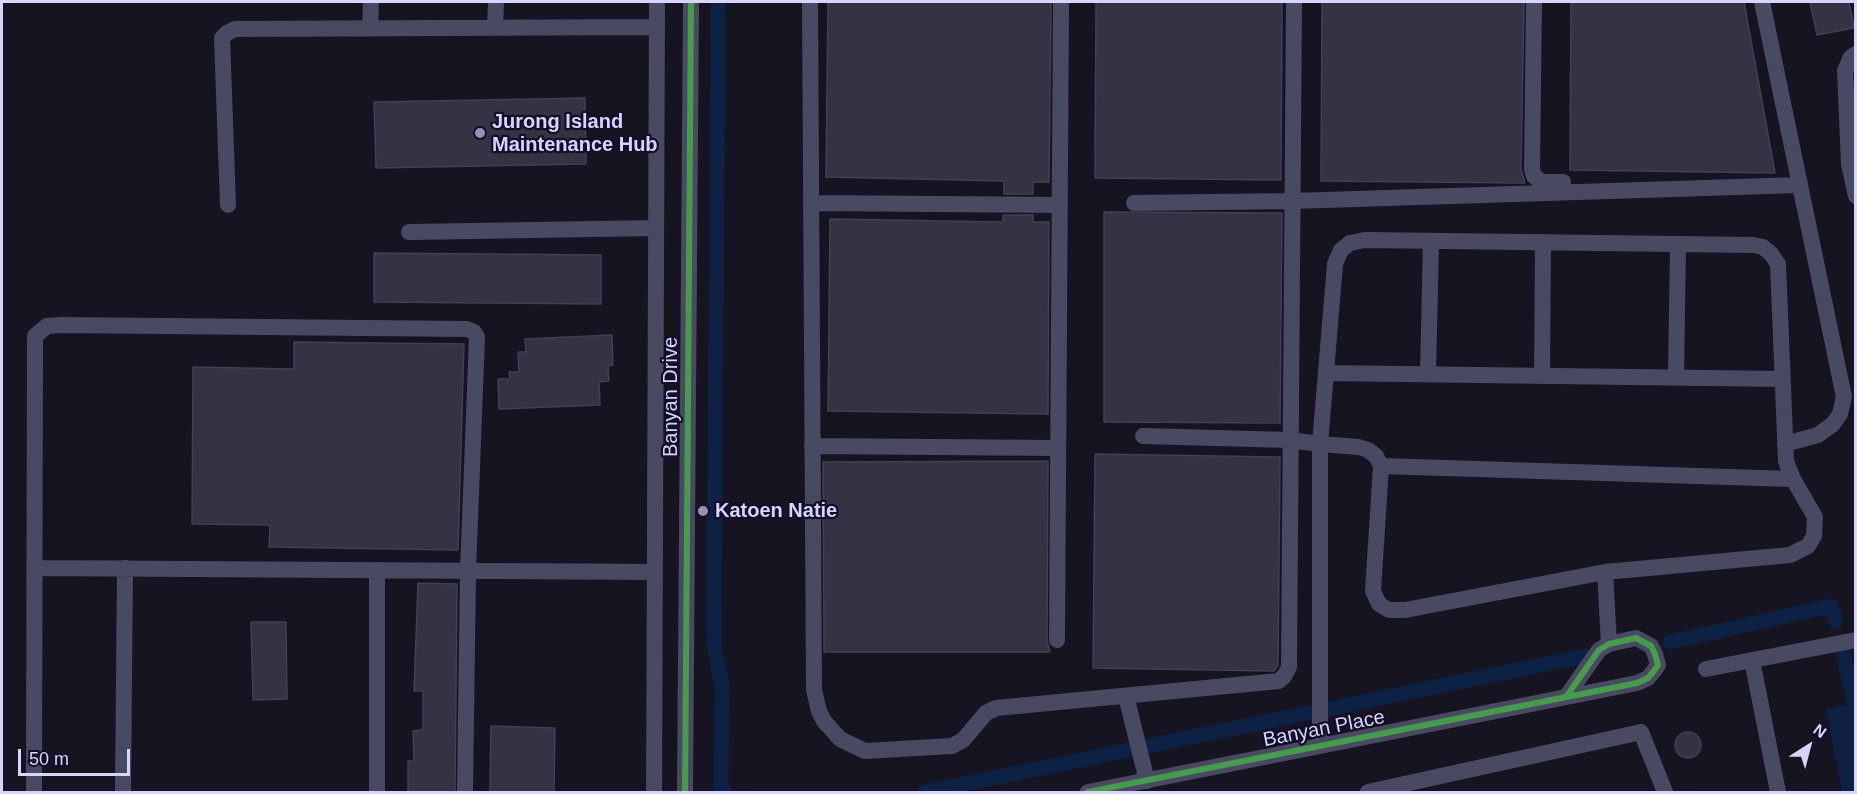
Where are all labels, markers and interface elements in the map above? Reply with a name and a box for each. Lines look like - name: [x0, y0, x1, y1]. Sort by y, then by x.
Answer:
- place label: Jurong Island Maintenance Hub: [492, 110, 658, 157]
- marker: Jurong Island Maintenance Hub: [473, 126, 487, 140]
- street label: Banyan Drive: [659, 337, 683, 457]
- place label: Katoen Natie: [715, 499, 837, 523]
- marker: Katoen Natie: [696, 504, 710, 518]
- street label: Banyan Place: [1261, 705, 1387, 753]
- north arrow: [1779, 716, 1839, 776]
- text: N: [1810, 721, 1830, 741]
- scale bar: [21, 737, 134, 775]
- text: 50 m: [29, 749, 69, 769]

